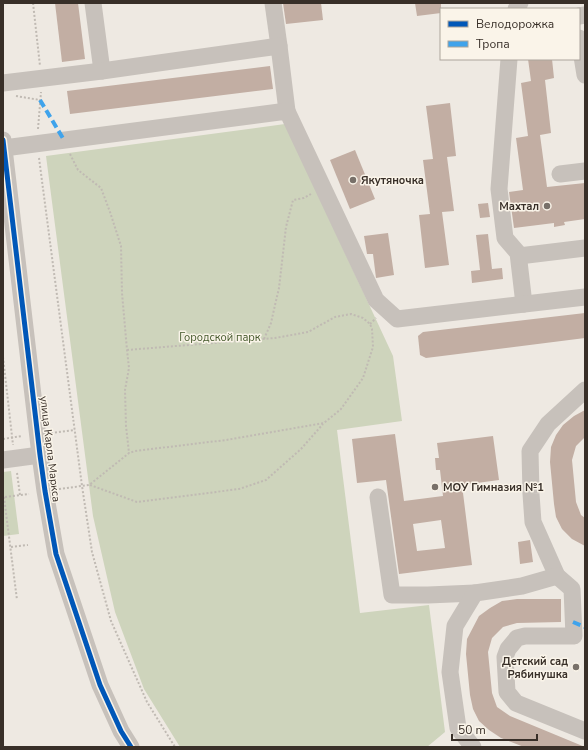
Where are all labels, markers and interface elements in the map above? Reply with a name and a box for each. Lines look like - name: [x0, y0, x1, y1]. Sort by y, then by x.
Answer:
- legend: [440, 8, 580, 60]
- text: Велодорожка: [476, 16, 554, 32]
- text: Тропа: [476, 36, 510, 52]
- place label: Якутяночка: [361, 173, 424, 188]
- marker: Якутяночка: [348, 175, 358, 185]
- place label: Махтал: [499, 199, 539, 214]
- marker: Махтал: [542, 201, 552, 211]
- park label: Городской парк: [179, 330, 261, 345]
- street label: улица Карла Маркса: [36, 395, 64, 503]
- place label: МОУ Гимназия №1: [443, 480, 544, 495]
- marker: МОУ Гимназия №1: [430, 482, 440, 492]
- place label: Детский сад Рябинушка: [502, 654, 568, 682]
- marker: Детский сад Рябинушка: [571, 662, 581, 672]
- scale bar: [452, 716, 537, 742]
- text: 50 m: [458, 722, 486, 738]

